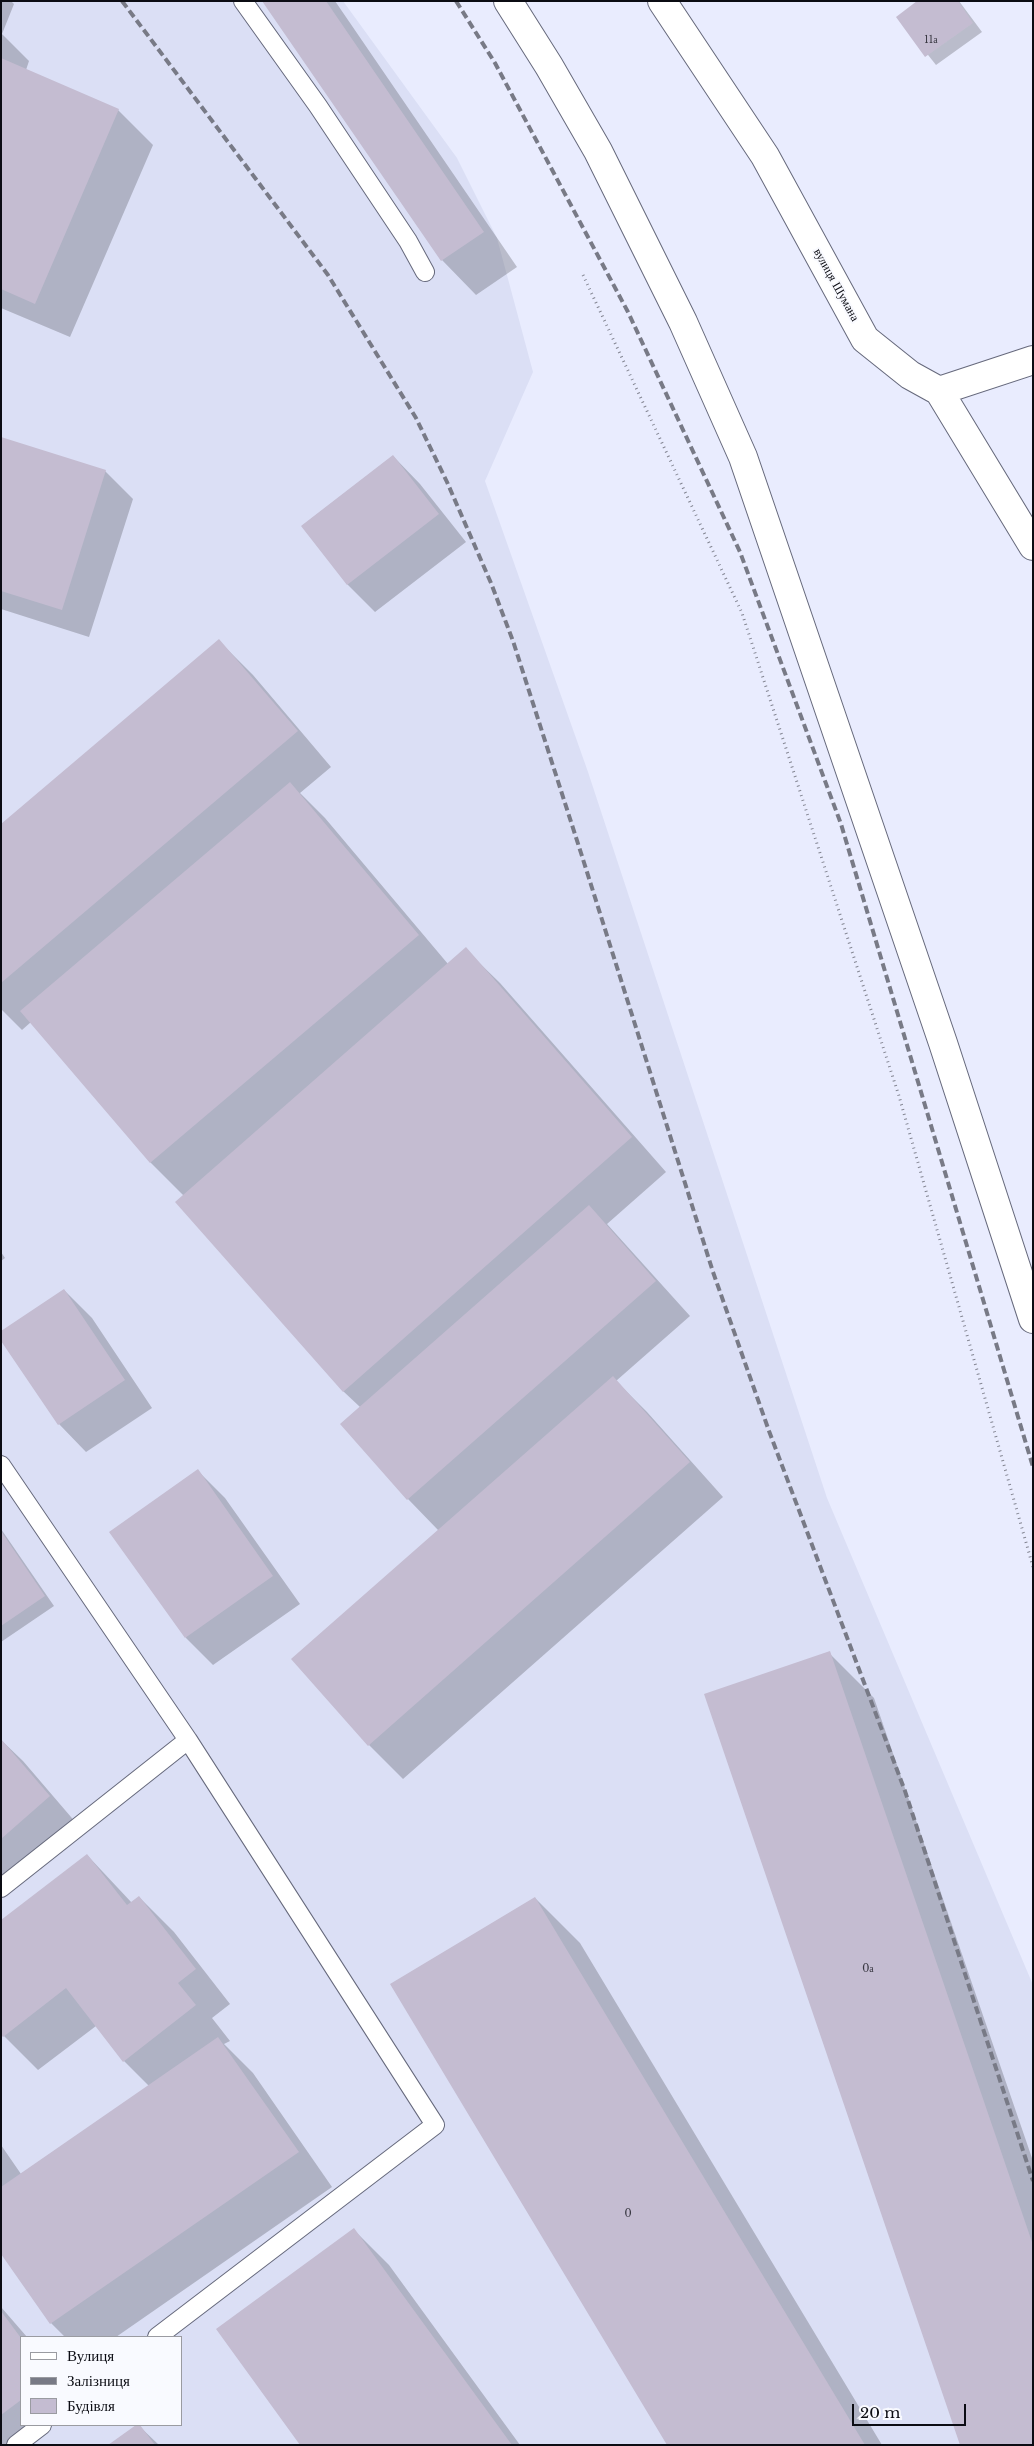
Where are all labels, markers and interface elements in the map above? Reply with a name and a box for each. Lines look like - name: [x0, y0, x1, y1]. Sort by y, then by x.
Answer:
- house number: 11а: [924, 34, 938, 46]
- street label: вулиця Шумана: [810, 246, 862, 324]
- house number: 0а: [862, 1963, 874, 1975]
- house number: 0: [624, 2208, 632, 2220]
- legend: [20, 2336, 182, 2426]
- text: Вулиця: [67, 2346, 114, 2365]
- text: Залізниця: [67, 2371, 130, 2390]
- scale bar: [854, 2394, 968, 2426]
- text: Будівля: [67, 2396, 115, 2415]
- text: 20 m: [860, 2403, 900, 2422]

